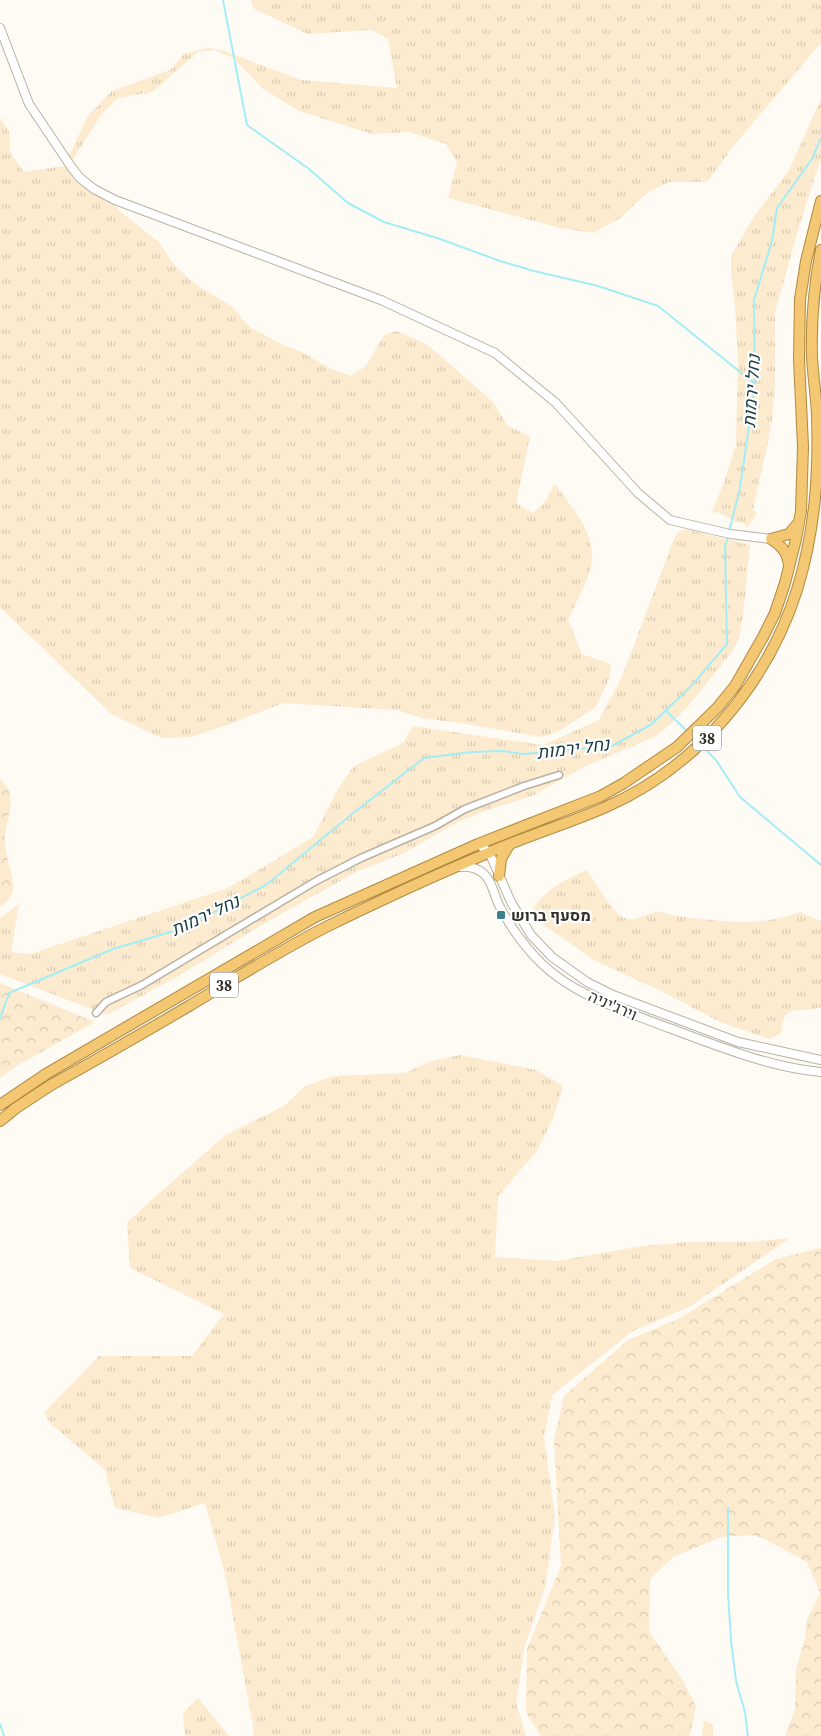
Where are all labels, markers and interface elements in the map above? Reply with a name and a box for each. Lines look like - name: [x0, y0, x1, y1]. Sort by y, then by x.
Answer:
- water label: נחל ירמות: [736, 352, 766, 428]
- road number: 38: [693, 726, 721, 750]
- water label: נחל ירמות: [535, 731, 612, 765]
- water label: נחל ירמות: [167, 888, 245, 942]
- place label: מסעף ברוש: [511, 904, 591, 926]
- marker: מסעף ברוש: [495, 909, 507, 921]
- road number: 38: [210, 972, 238, 998]
- street label: וירג'יניה: [585, 985, 641, 1025]

